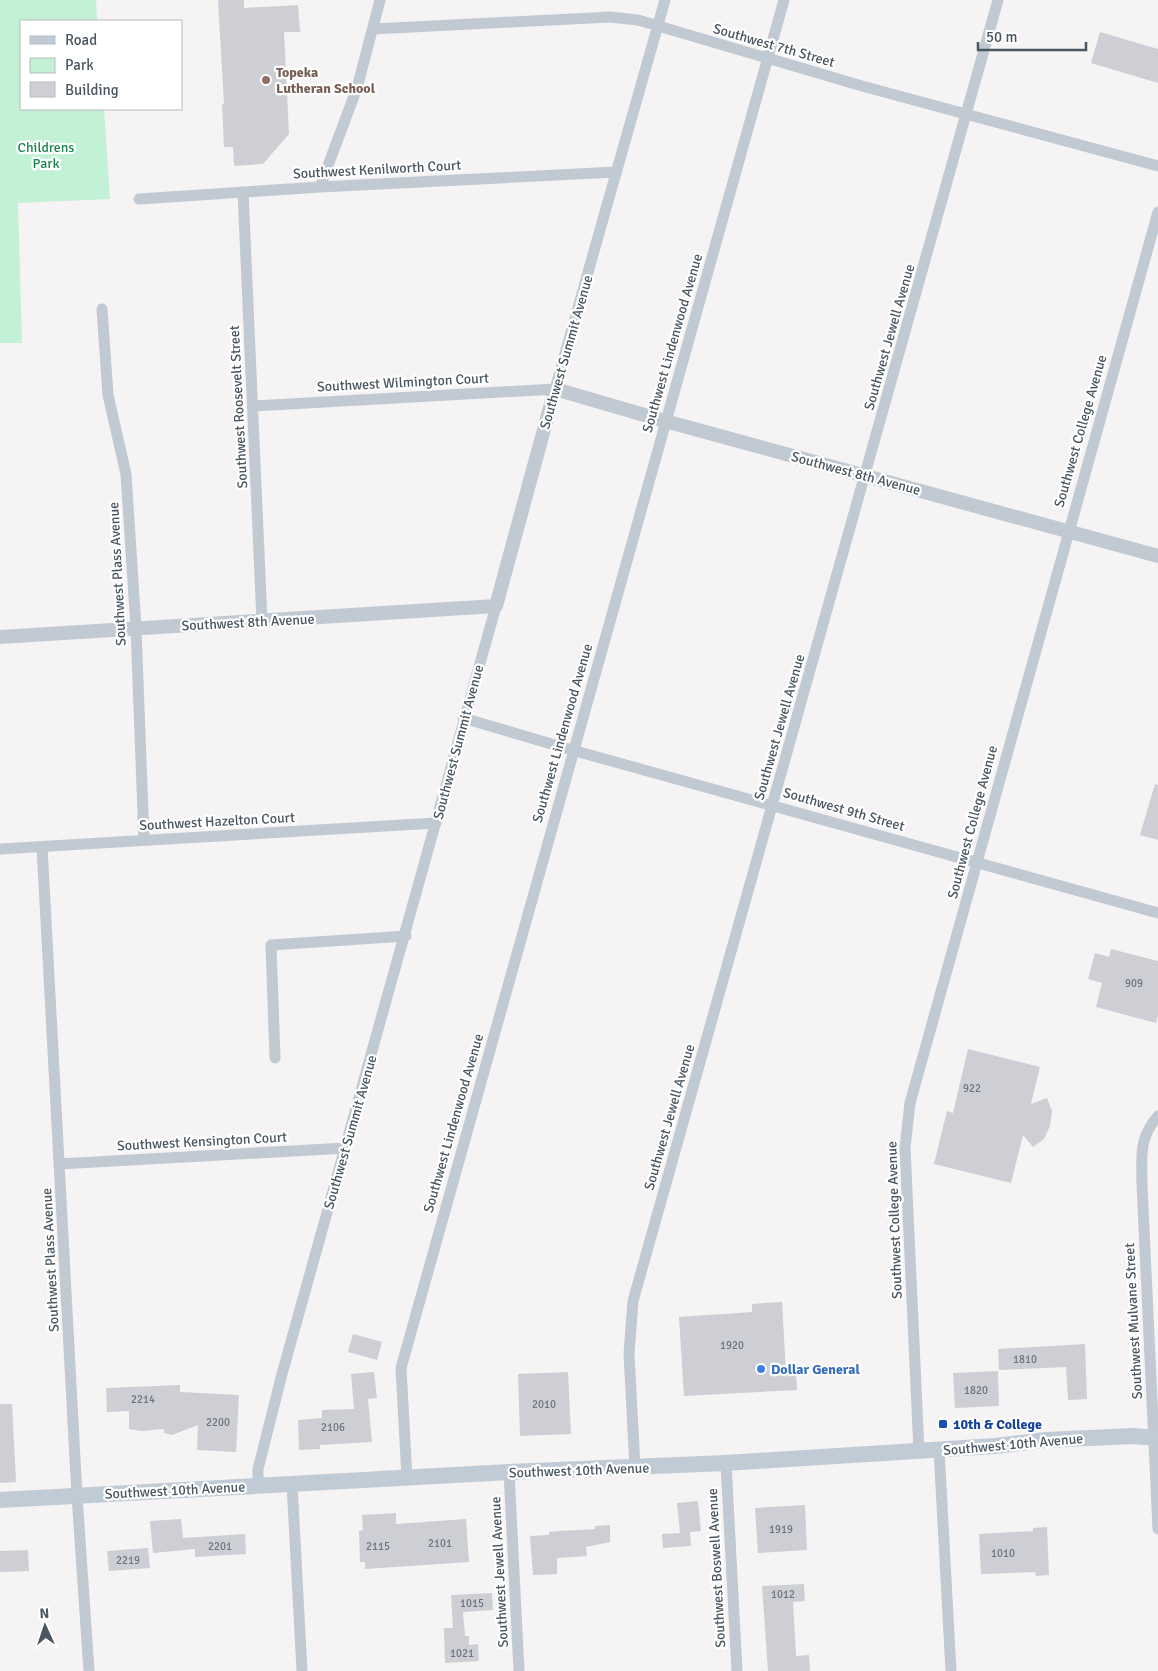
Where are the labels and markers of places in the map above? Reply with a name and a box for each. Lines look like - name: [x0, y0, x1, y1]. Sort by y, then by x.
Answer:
- place label: Topeka Lutheran School: [276, 64, 376, 97]
- marker: Topeka Lutheran School: [260, 74, 272, 86]
- place label: Dollar General: [771, 1361, 860, 1378]
- marker: Dollar General: [755, 1363, 767, 1375]
- place label: 10th & College: [953, 1416, 1042, 1433]
- marker: 10th & College: [937, 1418, 949, 1430]

